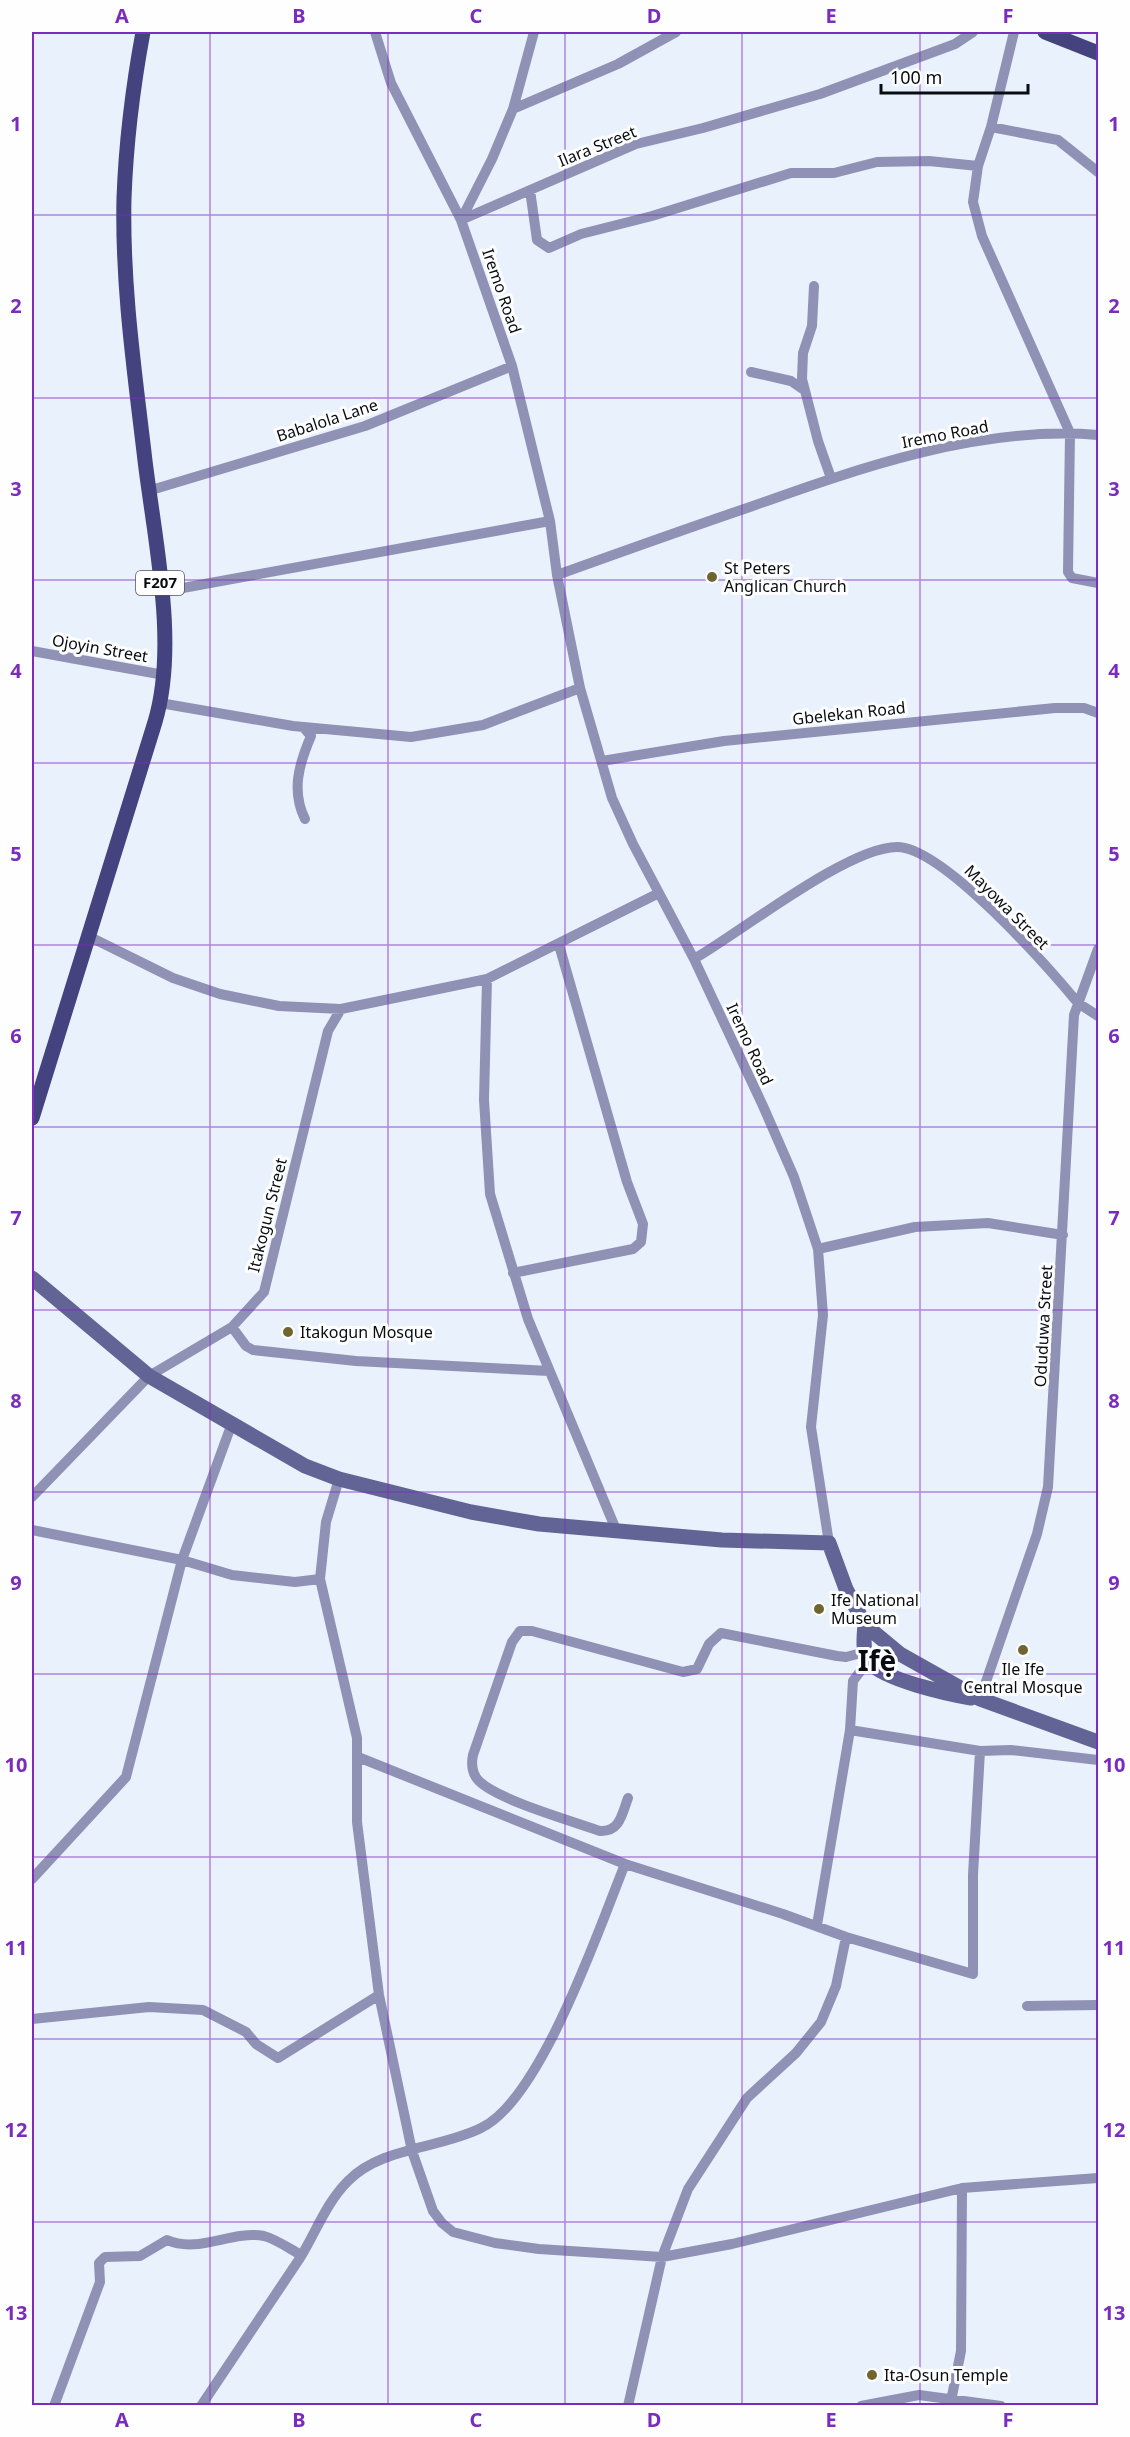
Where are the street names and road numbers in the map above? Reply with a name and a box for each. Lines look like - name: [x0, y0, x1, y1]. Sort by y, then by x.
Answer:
- street label: Ilara Street: [555, 120, 640, 172]
- street label: Iremo Road: [477, 246, 527, 336]
- street label: Babalola Lane: [273, 393, 381, 447]
- street label: Iremo Road: [900, 415, 990, 453]
- road number: F207: [136, 571, 184, 595]
- street label: Ojoyin Street: [50, 629, 150, 667]
- street label: Gbelekan Road: [791, 696, 907, 730]
- street label: Mayowa Street: [960, 860, 1054, 954]
- street label: Iremo Road: [721, 999, 779, 1089]
- street label: Itakogun Street: [242, 1155, 292, 1274]
- street label: Oduduwa Street: [1029, 1264, 1057, 1388]

